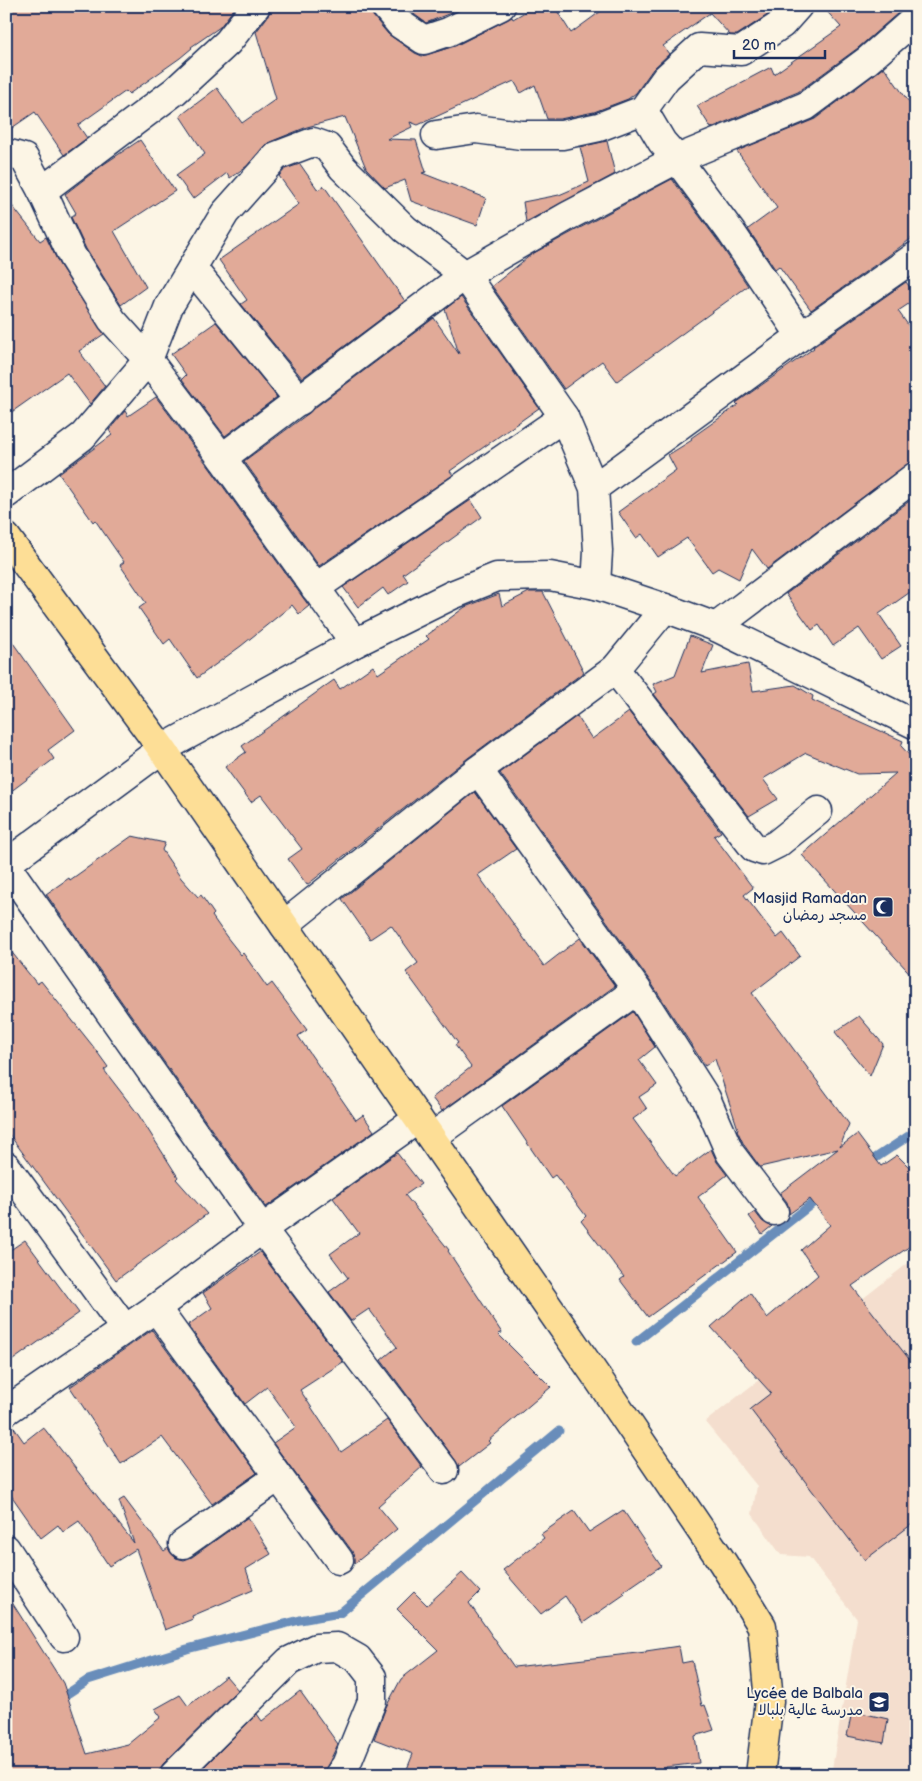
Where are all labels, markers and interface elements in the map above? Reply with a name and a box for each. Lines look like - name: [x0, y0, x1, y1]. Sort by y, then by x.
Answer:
- scale bar: [734, 28, 826, 60]
- text: 20 m: [742, 36, 776, 55]
- place label: Masjid Ramadan مسجد رمضان: [753, 889, 867, 925]
- mosque icon: Masjid Ramadan مسجد رمضان: [871, 895, 895, 919]
- place label: Lycée de Balbala مدرسة عالية بلبالا: [746, 1684, 863, 1720]
- school or university icon: Lycée de Balbala مدرسة عالية بلبالا: [867, 1690, 891, 1714]

